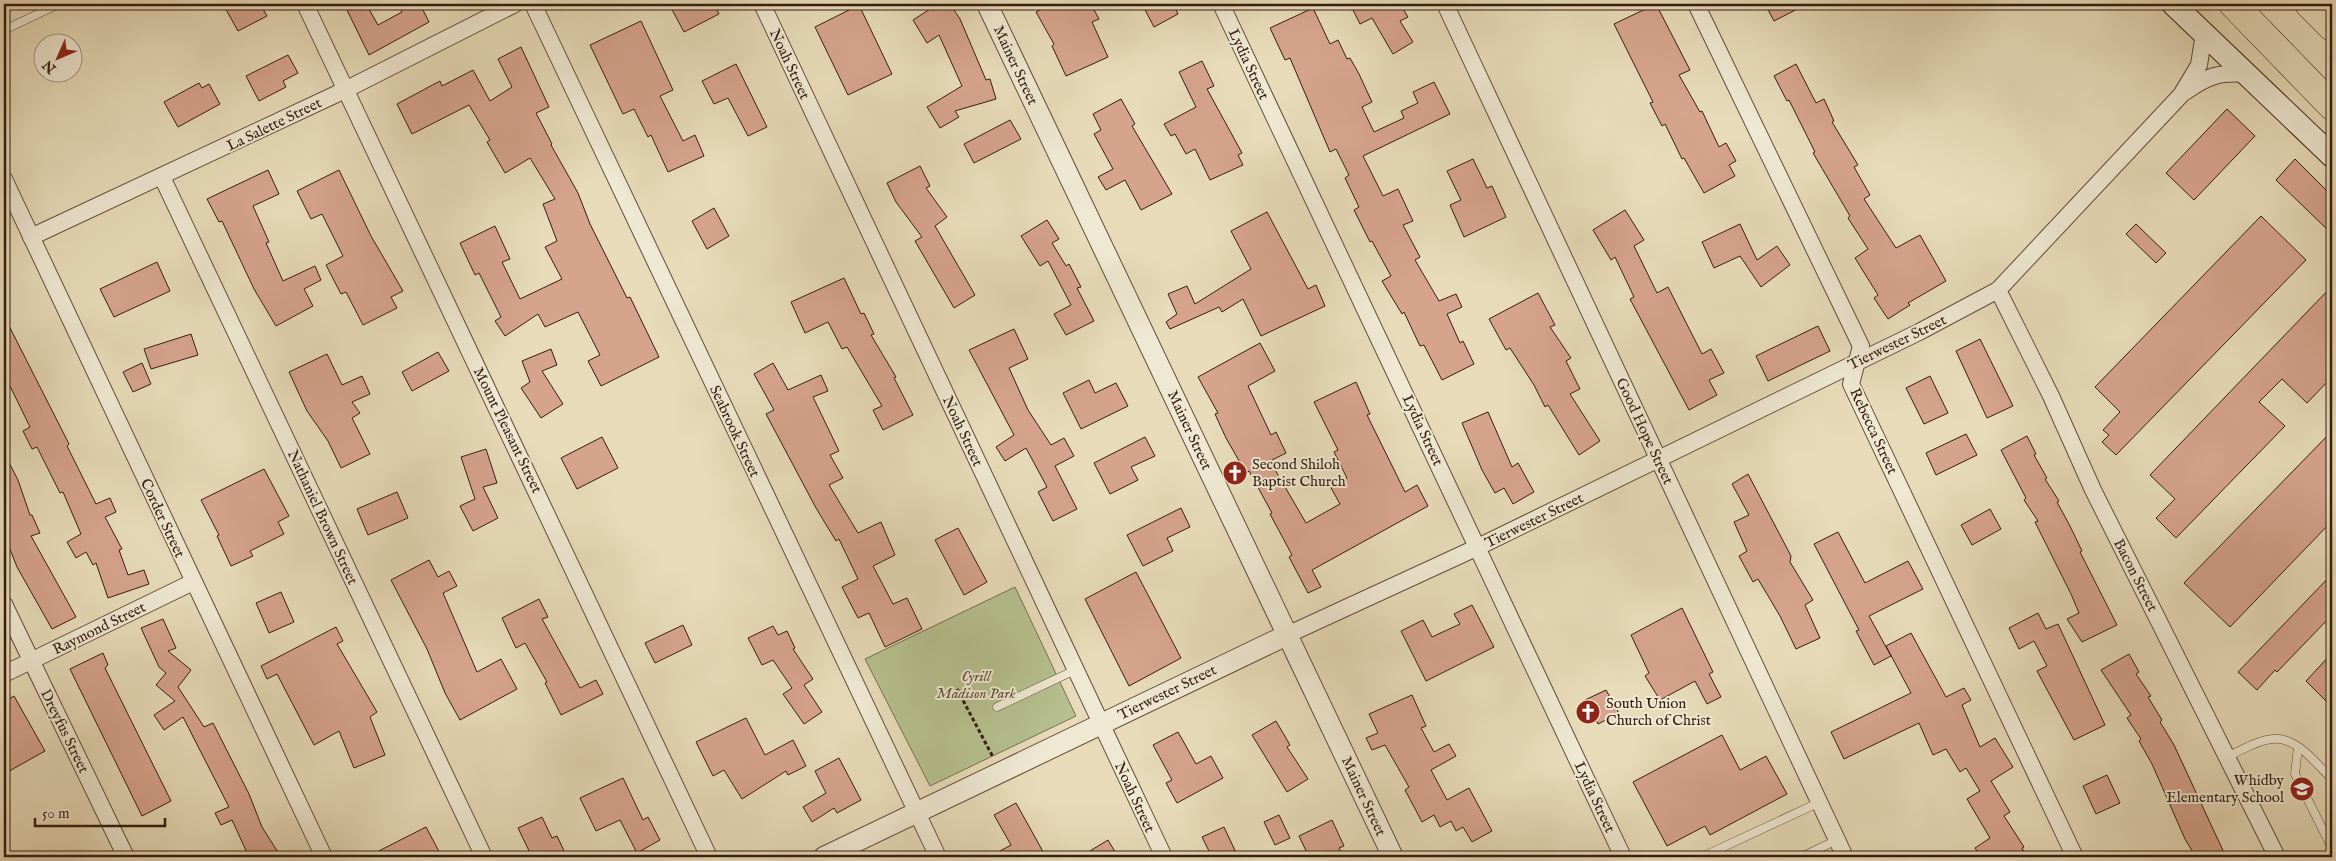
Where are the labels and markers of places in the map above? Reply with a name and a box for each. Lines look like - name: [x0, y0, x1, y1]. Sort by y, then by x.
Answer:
- place label: Second Shiloh Baptist Church: [1252, 455, 1346, 491]
- church icon: Second Shiloh Baptist Church: [1222, 460, 1248, 486]
- place label: South Union Church of Christ: [1606, 694, 1711, 730]
- church icon: South Union Church of Christ: [1575, 699, 1601, 725]
- place label: Whidby Elementary School: [2166, 771, 2285, 807]
- school or university icon: Whidby Elementary School: [2289, 776, 2315, 802]

